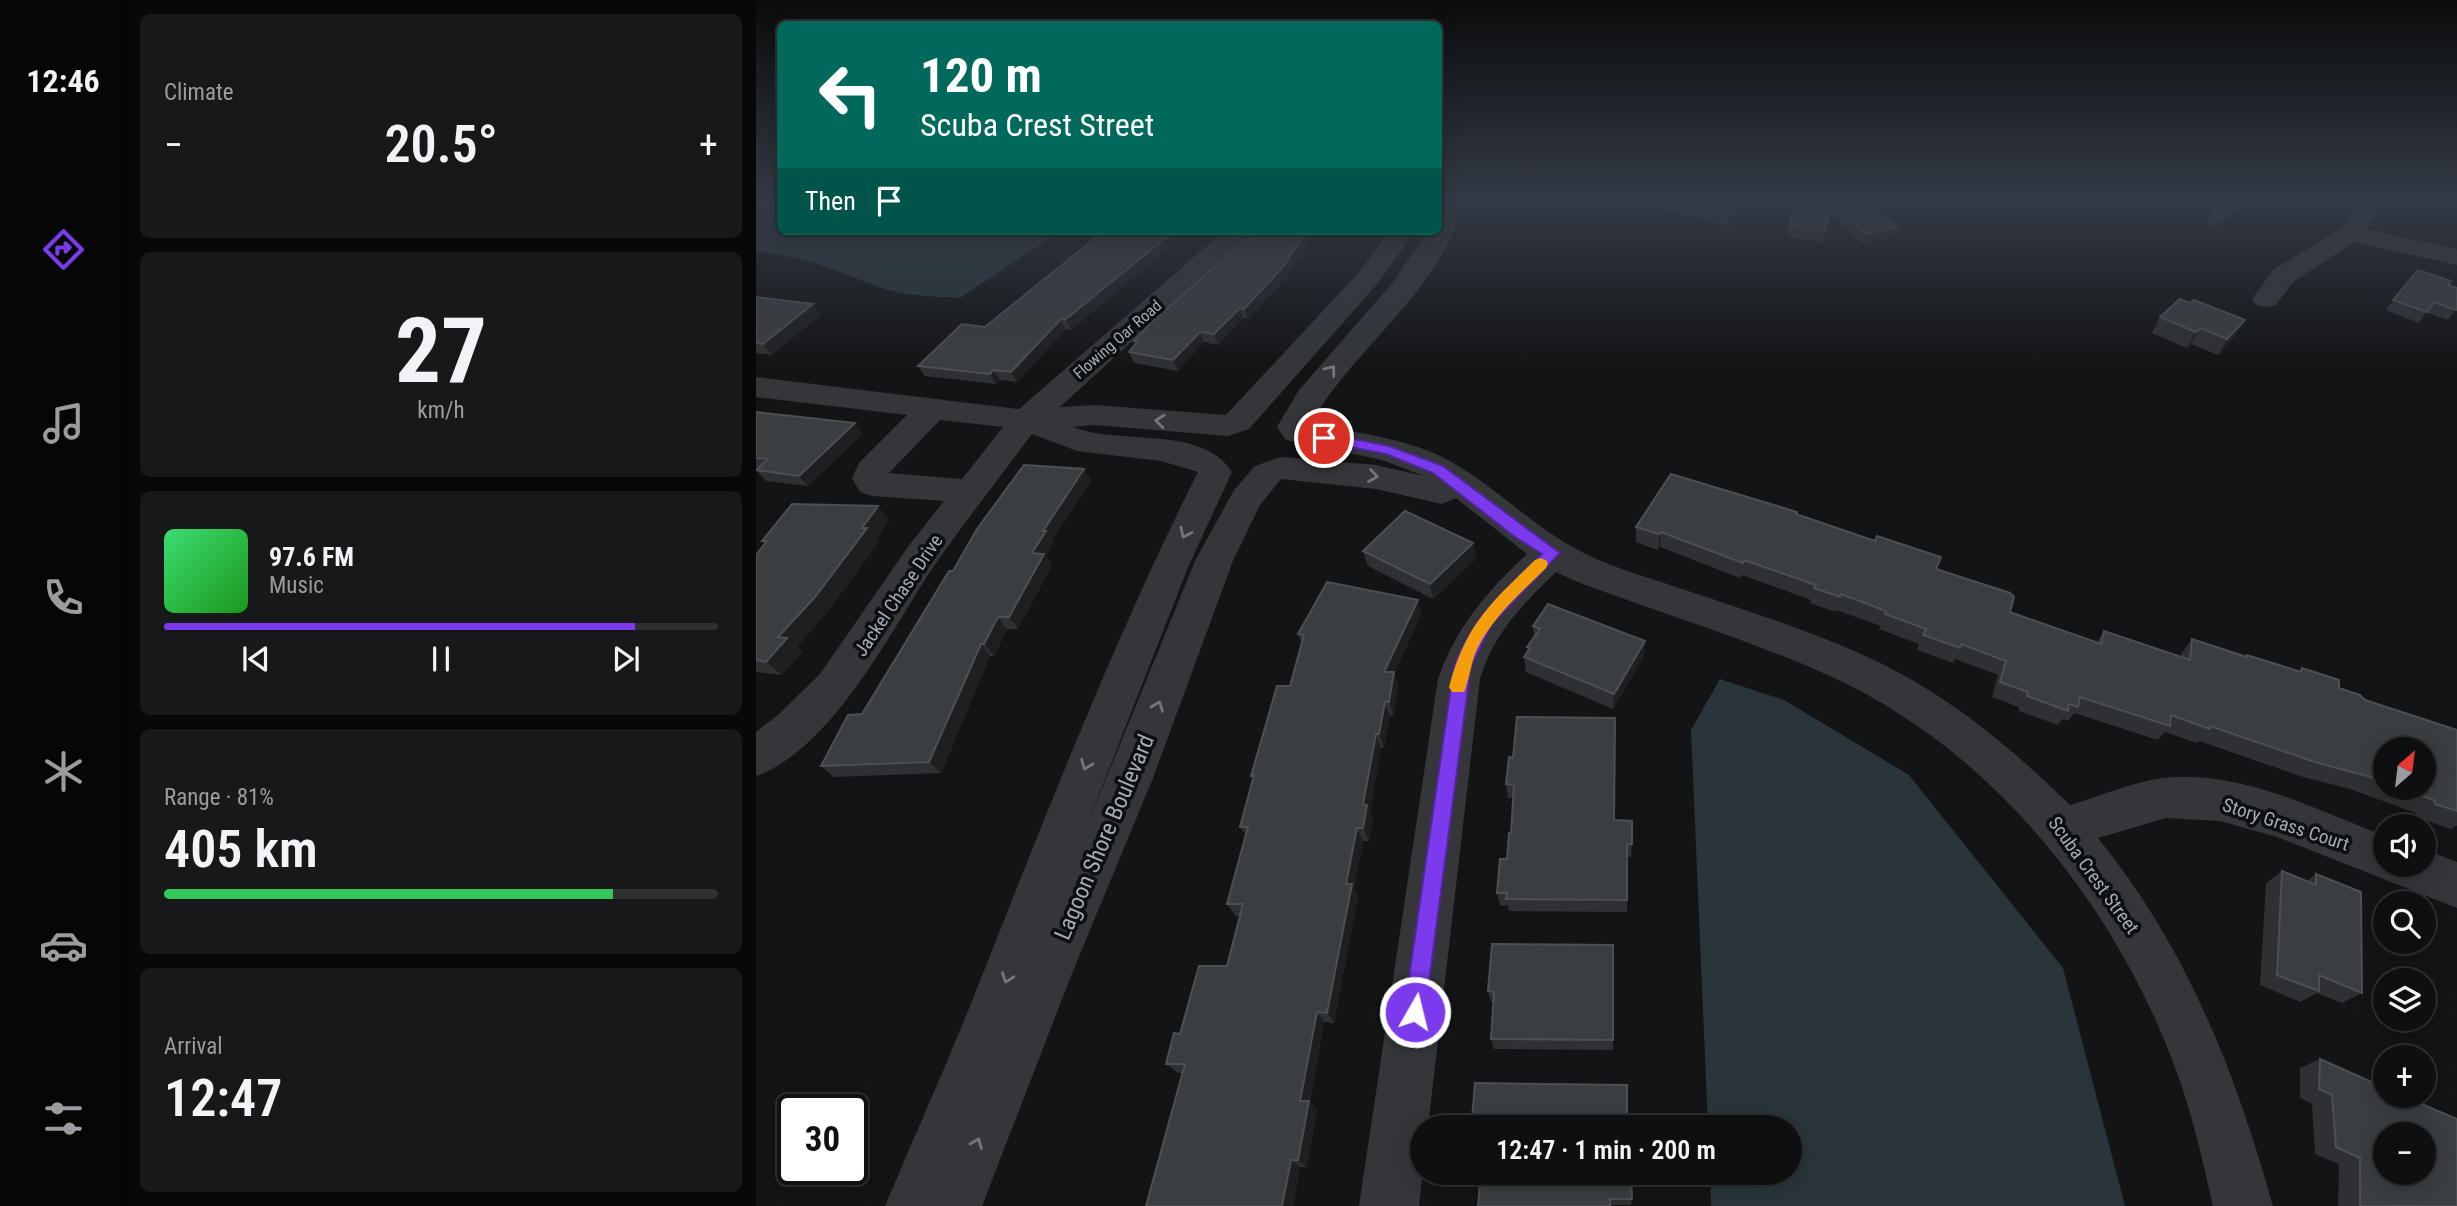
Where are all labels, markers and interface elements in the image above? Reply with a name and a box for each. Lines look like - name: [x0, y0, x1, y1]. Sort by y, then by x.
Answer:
- text: 120 m: [920, 47, 1042, 104]
- icon: left: [805, 49, 896, 140]
- text: 12:46: [26, 62, 100, 100]
- text: Climate: [164, 79, 234, 106]
- text: Scuba Crest Street: [920, 106, 1154, 144]
- text: 20.5°: [384, 114, 498, 175]
- text: −: [164, 123, 183, 167]
- text: +: [699, 123, 718, 167]
- icon: arrive: [870, 182, 908, 220]
- text: Then: [805, 186, 856, 216]
- icon: directions: [39, 225, 88, 274]
- street label: Flowing Oar Road: [1069, 296, 1165, 383]
- text: 27: [395, 298, 487, 404]
- one-way arrow: [1322, 365, 1335, 378]
- text: km/h: [417, 397, 465, 424]
- icon: music: [39, 399, 88, 448]
- pin: [1294, 408, 1354, 468]
- one-way arrow: [1154, 414, 1165, 429]
- icon: arrive: [1305, 419, 1343, 457]
- one-way arrow: [1367, 468, 1379, 483]
- one-way arrow: [1179, 526, 1193, 538]
- street label: Jackel Chase Drive: [849, 530, 948, 661]
- text: 97.6 FM: [269, 542, 354, 572]
- text: Music: [269, 572, 324, 599]
- icon: phone: [39, 573, 88, 622]
- icon: previous: [237, 640, 275, 678]
- icon: pause: [422, 640, 460, 678]
- icon: next: [607, 640, 645, 678]
- one-way arrow: [1150, 701, 1164, 713]
- street label: Lagoon Shore Boulevard: [1049, 731, 1160, 944]
- north arrow: [2373, 737, 2436, 800]
- map controls: [2373, 737, 2436, 1185]
- icon: climate: [39, 747, 88, 796]
- one-way arrow: [1081, 758, 1095, 770]
- text: Range · 81%: [164, 784, 274, 811]
- street label: Story Grass Court: [2220, 793, 2352, 856]
- street label: Scuba Crest Street: [2043, 812, 2144, 938]
- button: sound: [2373, 814, 2436, 877]
- text: 405 km: [164, 819, 318, 880]
- button: search: [2373, 891, 2436, 954]
- icon: car: [39, 921, 88, 970]
- button: layers: [2373, 968, 2436, 1031]
- one-way arrow: [1001, 971, 1015, 983]
- position arrow: [1378, 975, 1452, 1049]
- text: Arrival: [164, 1033, 223, 1060]
- button: +: [2373, 1045, 2436, 1108]
- text: 12:47: [164, 1068, 282, 1129]
- icon: filters: [39, 1094, 88, 1143]
- speed limit sign: 30: [777, 1094, 868, 1185]
- button: −: [2373, 1122, 2436, 1185]
- text: 12:47 · 1 min · 200 m: [1496, 1135, 1716, 1165]
- one-way arrow: [969, 1137, 983, 1149]

